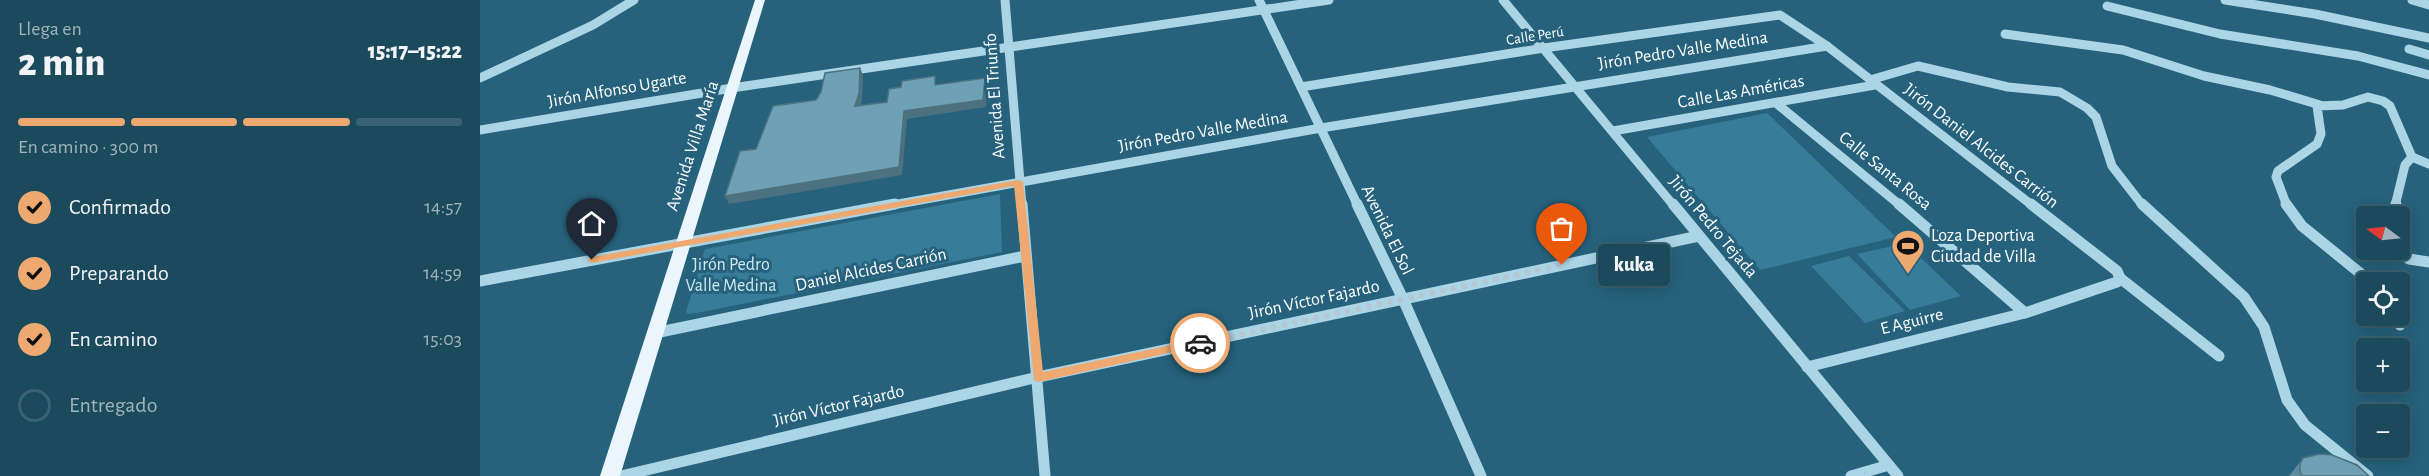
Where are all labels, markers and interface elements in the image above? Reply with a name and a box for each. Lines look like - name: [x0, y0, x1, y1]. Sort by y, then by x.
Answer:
- text: Llega en: [18, 19, 82, 39]
- street label: Calle Perú: [1505, 24, 1565, 48]
- street label: Jirón Pedro Valle Medina: [1597, 29, 1769, 73]
- street label: Avenida El Triunfo: [982, 32, 1008, 159]
- text: 15:17–15:22: [368, 40, 462, 62]
- text: 2 min: [18, 44, 105, 83]
- street label: Jirón Alfonso Ugarte: [546, 69, 688, 111]
- street label: Calle Las Américas: [1676, 72, 1806, 112]
- street label: Avenida Villa María: [664, 79, 722, 213]
- street label: Jirón Daniel Alcides Carrión: [1900, 80, 2062, 212]
- street label: Jirón Pedro Valle Medina: [1117, 108, 1289, 156]
- street label: Calle Santa Rosa: [1835, 128, 1935, 214]
- text: En camino · 300 m: [18, 137, 158, 157]
- street label: Jirón Pedro Tejada: [1665, 173, 1761, 281]
- street label: Avenida El Sol: [1358, 182, 1416, 278]
- icon: check: [18, 191, 51, 224]
- text: Confirmado: [69, 196, 171, 218]
- text: 14:57: [424, 197, 462, 217]
- pin: [566, 198, 617, 260]
- pin: [1536, 203, 1587, 265]
- north arrow: [2356, 206, 2410, 260]
- map controls: [2356, 206, 2410, 458]
- icon: home: [575, 207, 608, 240]
- icon: bag: [1545, 212, 1578, 245]
- place label: Loza Deportiva Ciudad de Villa: [1931, 227, 2036, 266]
- sports icon: Loza Deportiva Ciudad de Villa: [1890, 228, 1926, 275]
- callout: kuka: [1598, 244, 1670, 286]
- street label: Daniel Alcides Carrión: [794, 245, 948, 295]
- text: kuka: [1614, 255, 1654, 275]
- park label: Jirón Pedro Valle Medina: [685, 256, 777, 295]
- icon: check: [18, 257, 51, 290]
- text: Preparando: [69, 262, 169, 284]
- text: 14:59: [423, 263, 462, 283]
- button: locate: [2356, 272, 2410, 326]
- street label: Jirón Víctor Fajardo: [1247, 277, 1381, 323]
- street label: E Aguirre: [1879, 305, 1945, 339]
- courier: [1170, 313, 1230, 373]
- icon: check: [18, 323, 51, 356]
- icon: car: [1184, 327, 1217, 360]
- text: En camino: [69, 328, 158, 350]
- text: 15:03: [423, 329, 462, 349]
- button: +: [2356, 338, 2410, 392]
- street label: Jirón Víctor Fajardo: [772, 382, 906, 430]
- text: Entregado: [69, 394, 158, 416]
- button: −: [2356, 404, 2410, 458]

